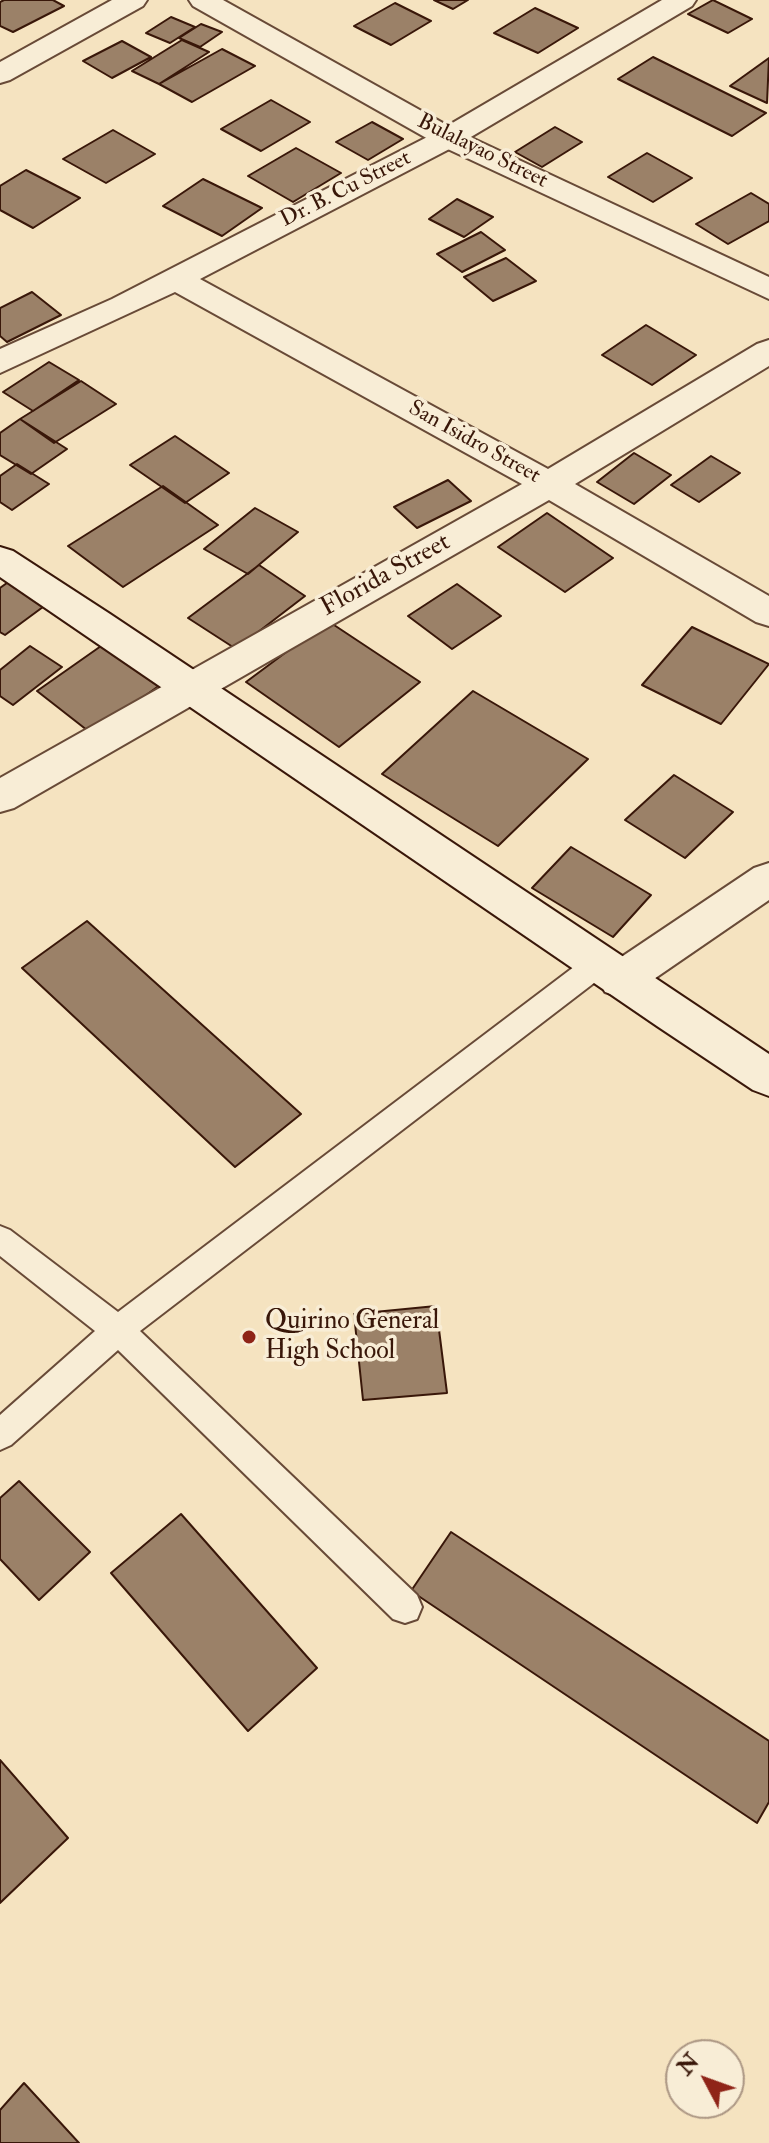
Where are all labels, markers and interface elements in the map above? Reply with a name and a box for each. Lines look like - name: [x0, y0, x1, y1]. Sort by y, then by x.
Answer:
- street label: Bulalayao Street: [412, 109, 552, 195]
- street label: Dr. B. Cu Street: [276, 146, 416, 234]
- street label: San Isidro Street: [403, 396, 545, 490]
- street label: Florida Street: [316, 528, 456, 624]
- place label: Quirino General High School: [265, 1306, 439, 1368]
- marker: Quirino General High School: [240, 1328, 258, 1346]
- north arrow: [665, 2039, 745, 2119]
- text: N: [671, 2048, 705, 2081]

